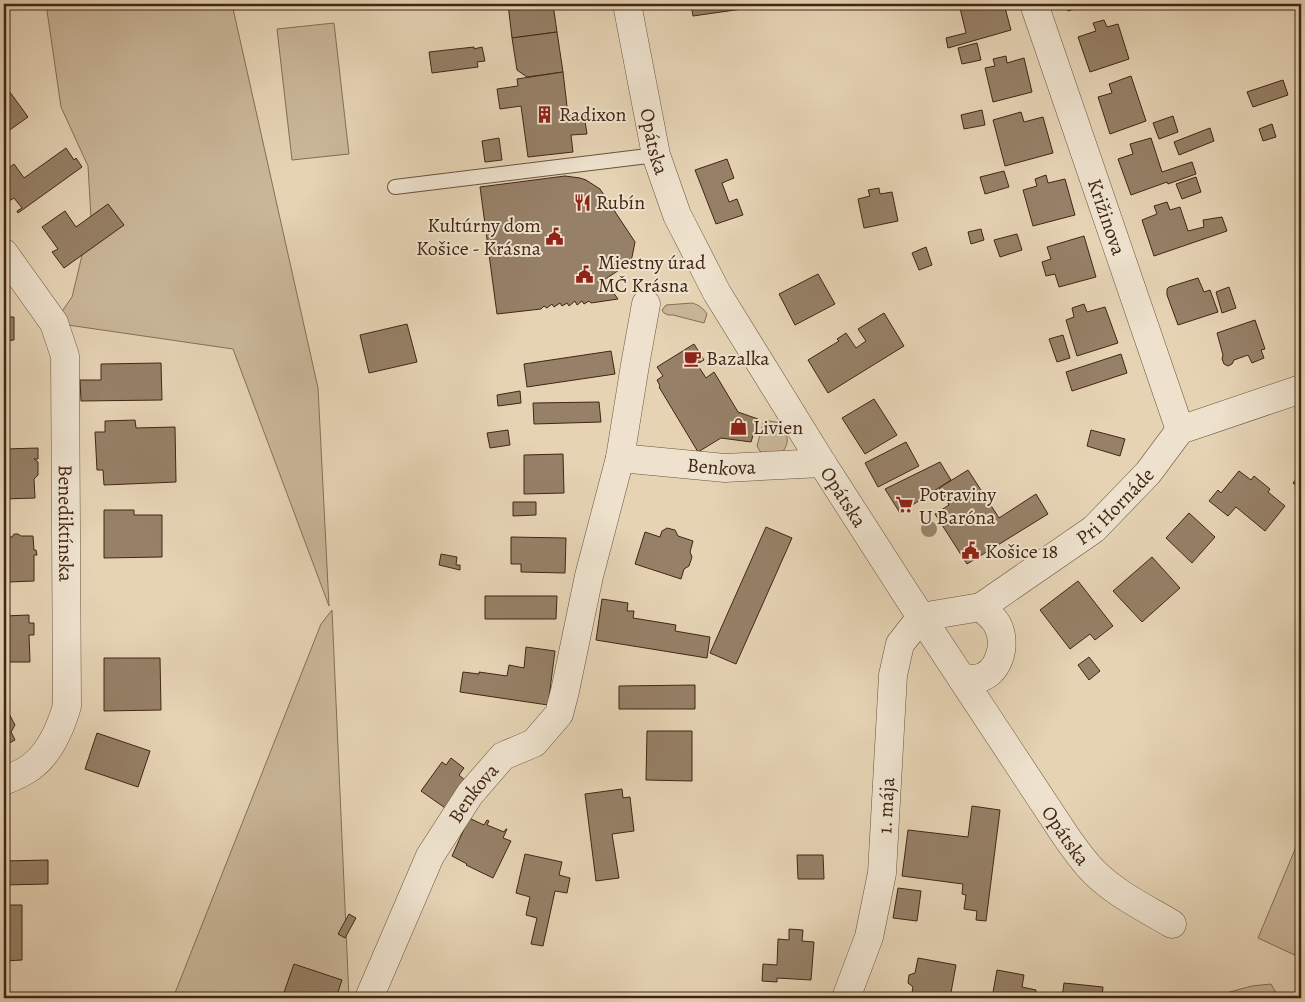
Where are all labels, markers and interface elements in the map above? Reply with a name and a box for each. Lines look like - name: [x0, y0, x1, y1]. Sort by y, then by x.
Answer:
- place label: Radixon: [559, 101, 627, 128]
- building icon: Radixon: [535, 104, 555, 124]
- street label: Opátska: [634, 106, 676, 179]
- street label: Križinova: [1081, 175, 1133, 259]
- place label: Rubín: [596, 189, 645, 216]
- restaurant icon: Rubín: [572, 192, 592, 212]
- place label: Kultúrny dom Košice - Krásna: [416, 212, 542, 262]
- public building icon: Kultúrny dom Košice - Krásna: [545, 226, 565, 246]
- place label: Miestny úrad MČ Krásna: [598, 249, 706, 299]
- public building icon: Miestny úrad MČ Krásna: [574, 264, 594, 284]
- place label: Bazalka: [706, 345, 770, 372]
- cafe icon: Bazalka: [682, 348, 702, 368]
- place label: Livien: [753, 414, 803, 441]
- shop icon: Livien: [729, 417, 749, 437]
- street label: Benkova: [686, 451, 757, 482]
- street label: Opátska: [814, 461, 874, 533]
- street label: Pri Hornáde: [1070, 461, 1160, 551]
- street label: Benediktínska: [52, 465, 80, 583]
- place label: Potraviny U Baróna: [919, 481, 997, 531]
- supermarket icon: Potraviny U Baróna: [895, 495, 915, 515]
- place label: Košice 18: [985, 538, 1058, 565]
- public building icon: Košice 18: [961, 541, 981, 561]
- street label: Benkova: [441, 757, 505, 828]
- street label: 1. mája: [871, 776, 901, 835]
- street label: Opátska: [1036, 800, 1096, 872]

